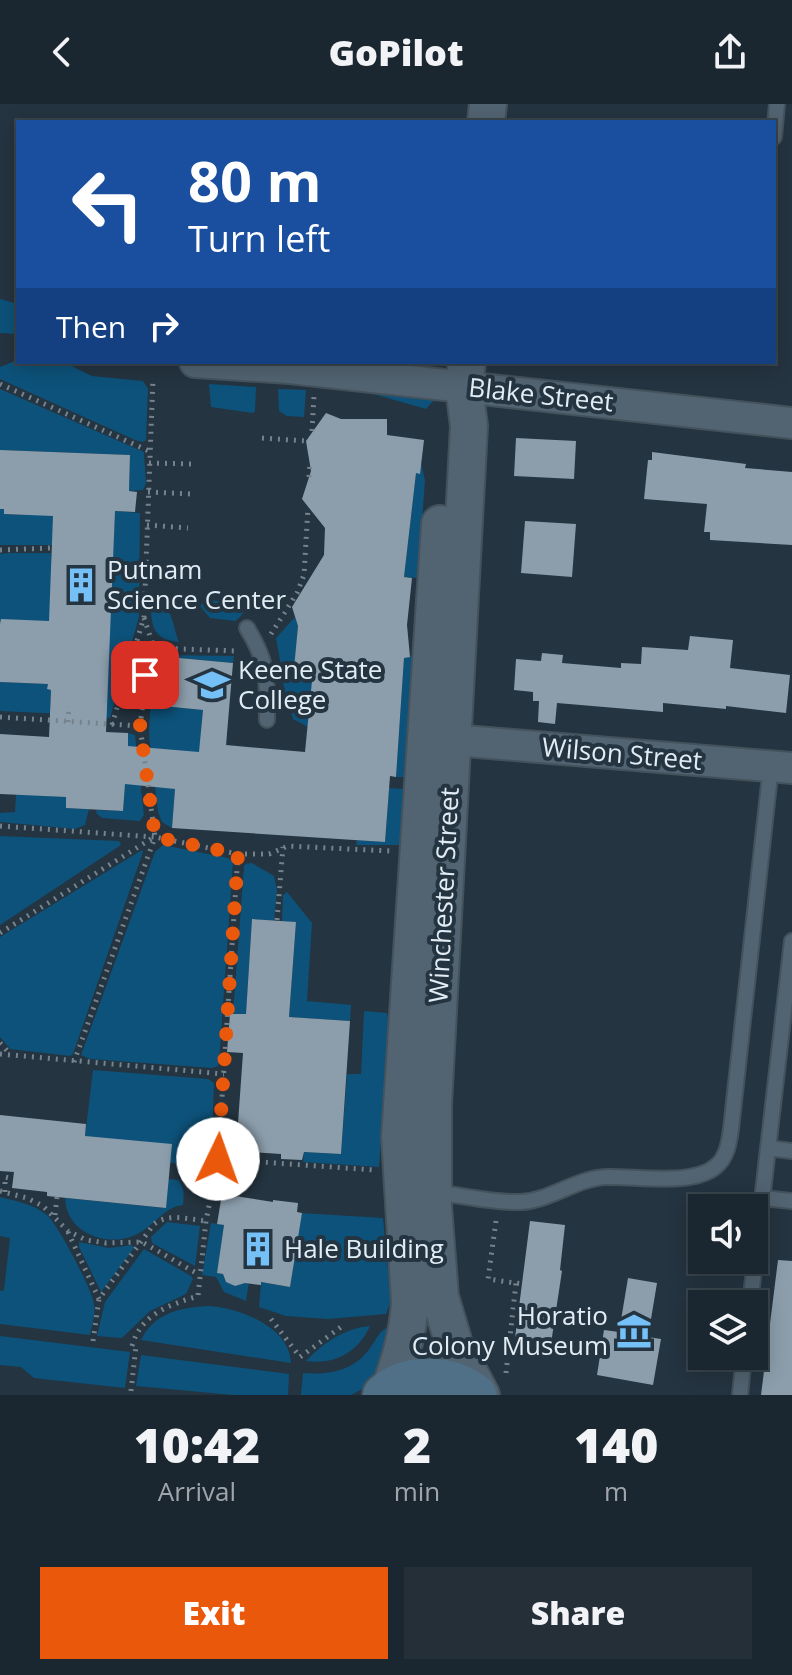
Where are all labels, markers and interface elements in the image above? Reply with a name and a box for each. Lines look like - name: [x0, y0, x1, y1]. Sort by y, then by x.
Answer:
- text: GoPilot: [328, 28, 464, 77]
- icon: back: [40, 30, 84, 74]
- icon: share: [708, 30, 752, 74]
- text: 80 m: [188, 142, 322, 218]
- icon: left: [56, 152, 160, 256]
- text: Turn left: [188, 214, 330, 263]
- icon: right: [142, 304, 186, 348]
- text: Then: [56, 306, 126, 347]
- street label: Blake Street: [467, 369, 615, 420]
- place label: Putnam Science Center: [107, 551, 286, 617]
- building icon: Putnam Science Center: [62, 566, 100, 604]
- pin: [111, 641, 179, 709]
- place label: Keene State College: [238, 651, 382, 717]
- icon: arrive: [123, 653, 167, 697]
- school or university icon: Keene State College: [193, 666, 231, 704]
- street label: Wilson Street: [541, 728, 704, 778]
- street label: Winchester Street: [419, 786, 467, 1004]
- position arrow: [176, 1117, 260, 1201]
- map controls: [688, 1194, 768, 1370]
- button: sound: [688, 1194, 768, 1274]
- building icon: Hale Building: [239, 1230, 277, 1268]
- place label: Hale Building: [284, 1230, 444, 1266]
- button: layers: [688, 1290, 768, 1370]
- place label: Horatio Colony Museum: [412, 1297, 608, 1363]
- museum icon: Horatio Colony Museum: [615, 1312, 653, 1350]
- text: 10:42: [134, 1412, 260, 1477]
- text: 2: [403, 1412, 431, 1477]
- text: 140: [574, 1412, 658, 1477]
- text: Arrival: [158, 1473, 236, 1509]
- text: min: [394, 1473, 440, 1509]
- text: m: [604, 1473, 628, 1509]
- button: Exit: [40, 1567, 388, 1659]
- button: Share: [404, 1567, 752, 1659]

